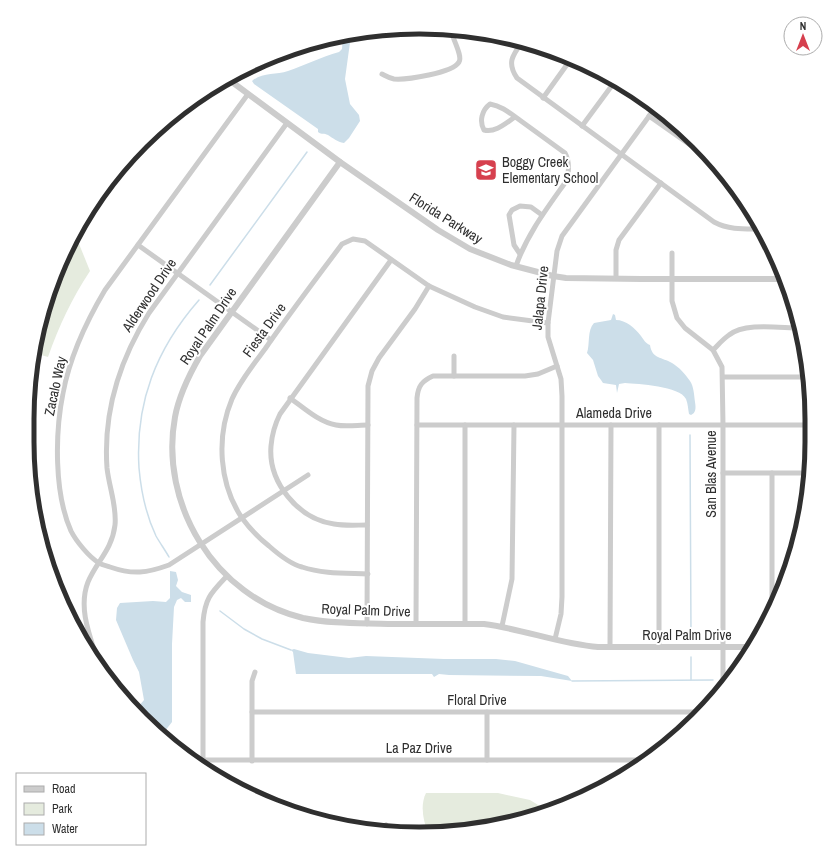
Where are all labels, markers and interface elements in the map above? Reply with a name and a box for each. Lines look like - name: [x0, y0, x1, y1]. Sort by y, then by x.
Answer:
- north arrow: [783, 16, 823, 56]
- text: N: [800, 19, 806, 33]
- place label: Boggy Creek Elementary School: [502, 153, 598, 187]
- school or university icon: Boggy Creek Elementary School: [473, 157, 499, 183]
- street label: Florida Parkway: [406, 188, 486, 248]
- street label: Alderwood Drive: [117, 255, 180, 336]
- street label: Jalapa Drive: [528, 265, 552, 331]
- street label: Royal Palm Drive: [176, 284, 240, 368]
- street label: Fiesta Drive: [238, 299, 290, 361]
- street label: Zacalo Way: [40, 354, 70, 417]
- street label: Alameda Drive: [575, 404, 652, 422]
- street label: San Blas Avenue: [702, 430, 720, 518]
- street label: Royal Palm Drive: [321, 599, 411, 621]
- street label: Royal Palm Drive: [642, 626, 732, 644]
- street label: Floral Drive: [447, 691, 507, 709]
- street label: La Paz Drive: [386, 739, 452, 757]
- legend: [16, 773, 146, 845]
- text: Road: [52, 781, 76, 797]
- text: Park: [52, 801, 72, 817]
- text: Water: [52, 821, 79, 837]

